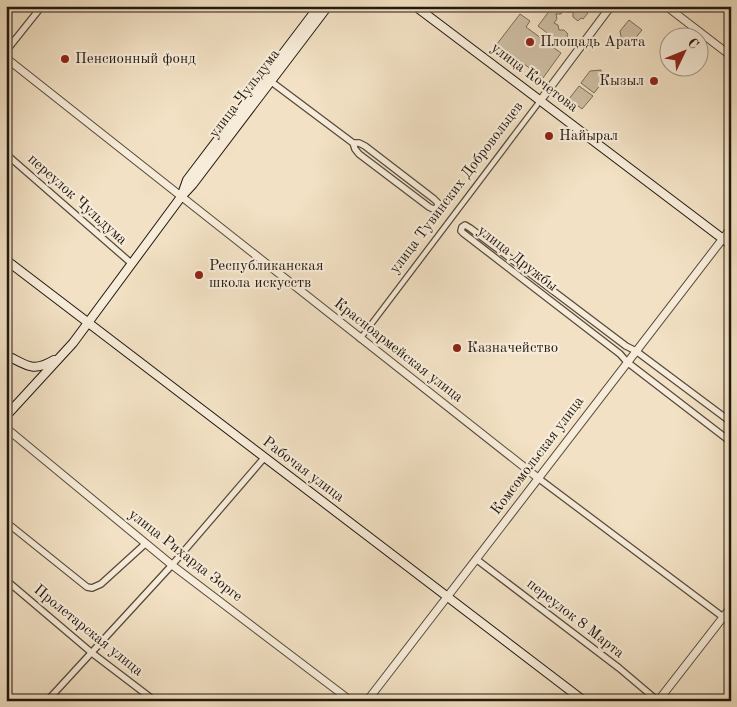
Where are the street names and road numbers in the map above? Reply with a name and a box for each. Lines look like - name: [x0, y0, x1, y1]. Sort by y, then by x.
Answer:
- street label: улица Кочетова: [488, 41, 581, 116]
- street label: улица Чульдума: [207, 46, 283, 141]
- street label: улица Тувинских Добровольцев: [388, 99, 526, 277]
- street label: переулок Чульдума: [25, 152, 130, 249]
- street label: улица Дружбы: [474, 223, 560, 295]
- street label: Красноармейская улица: [331, 296, 466, 406]
- street label: Комсомольская улица: [489, 394, 588, 518]
- street label: Рабочая улица: [259, 435, 347, 506]
- street label: улица Рихарда Зорге: [125, 507, 245, 605]
- street label: переулок 8 Марта: [524, 577, 627, 662]
- street label: Пролетарская улица: [31, 583, 146, 680]

